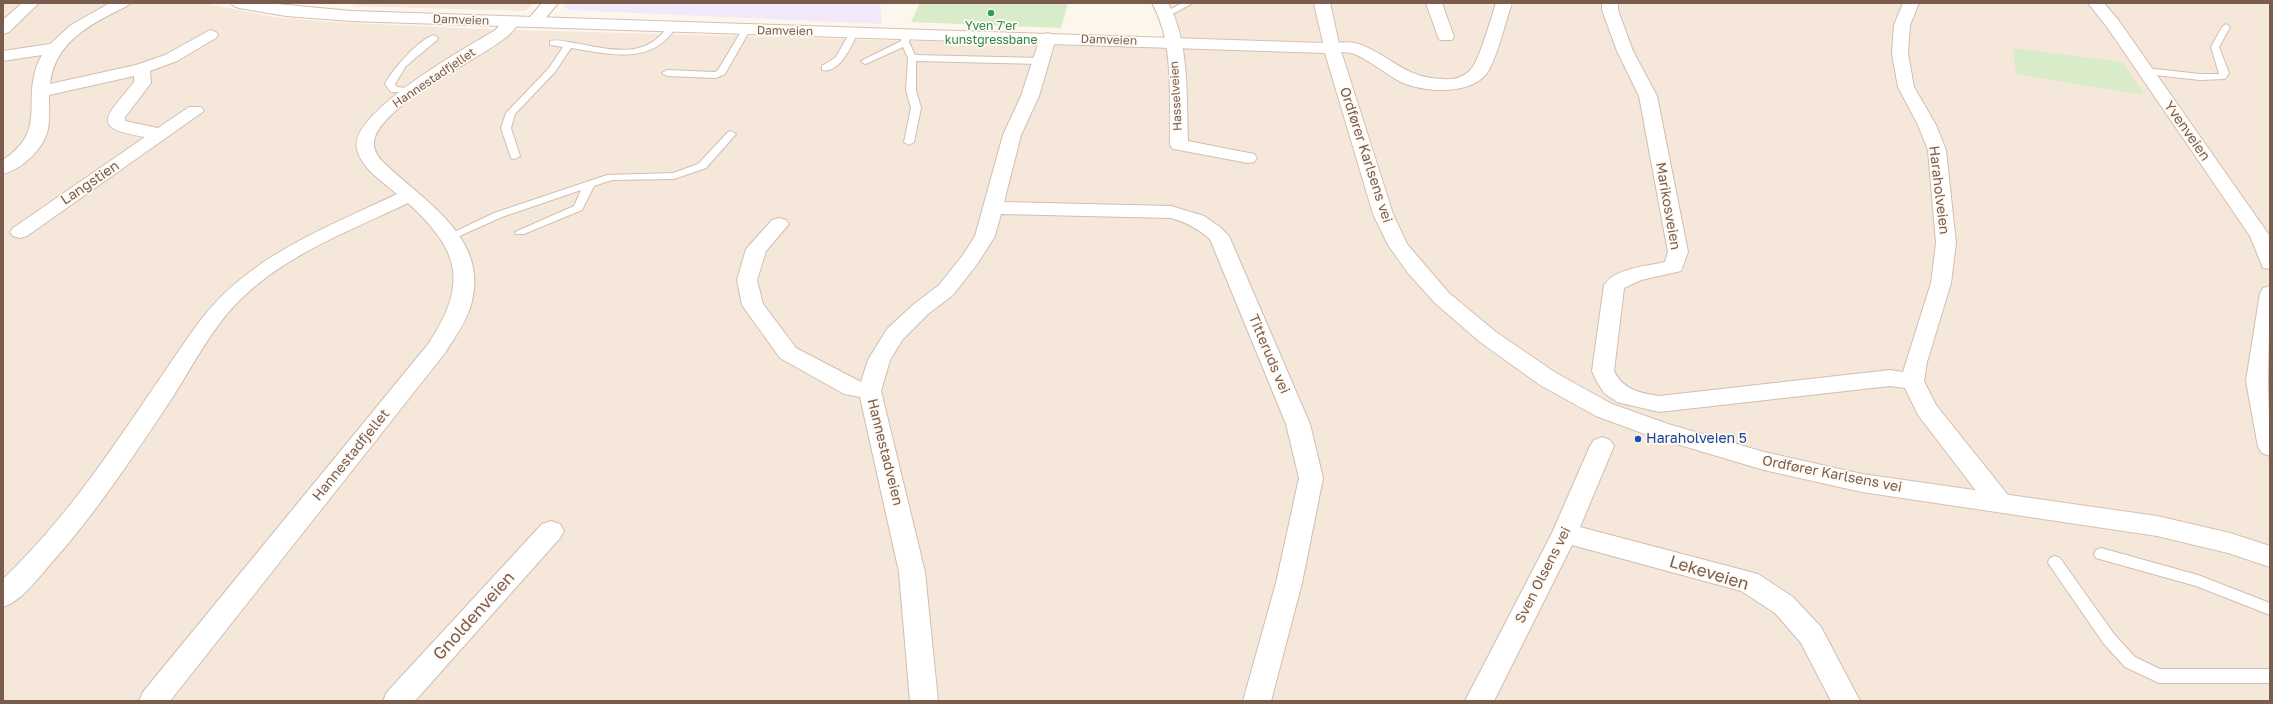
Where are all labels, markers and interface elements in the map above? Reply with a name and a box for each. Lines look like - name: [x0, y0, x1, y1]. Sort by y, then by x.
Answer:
- marker: Yven 7'er kunstgressbane: [986, 8, 996, 18]
- street label: Damveien: [432, 12, 490, 28]
- place label: Yven 7'er kunstgressbane: [945, 19, 1037, 47]
- street label: Damveien: [757, 23, 813, 39]
- street label: Damveien: [1080, 32, 1138, 48]
- street label: Hannestadfjellet: [390, 45, 478, 111]
- street label: Hasselveien: [1167, 61, 1185, 131]
- street label: Ordfører Karlsens vei: [1336, 85, 1396, 225]
- street label: Yvenveien: [2160, 98, 2214, 164]
- street label: Haraholveien: [1925, 145, 1953, 235]
- street label: Langstien: [58, 157, 122, 209]
- street label: Marikosveien: [1652, 161, 1684, 251]
- street label: Titteruds vei: [1245, 312, 1293, 396]
- street label: Hannestadveien: [864, 397, 906, 507]
- street label: Hannestadfjellet: [309, 406, 393, 504]
- place label: Haraholveien 5: [1646, 431, 1747, 447]
- marker: Haraholveien 5: [1633, 434, 1643, 444]
- street label: Ordfører Karlsens vei: [1761, 452, 1903, 496]
- street label: Sven Olsens vei: [1511, 524, 1575, 626]
- street label: Lekeveien: [1667, 551, 1751, 595]
- street label: Gnoldenveien: [429, 567, 519, 665]

